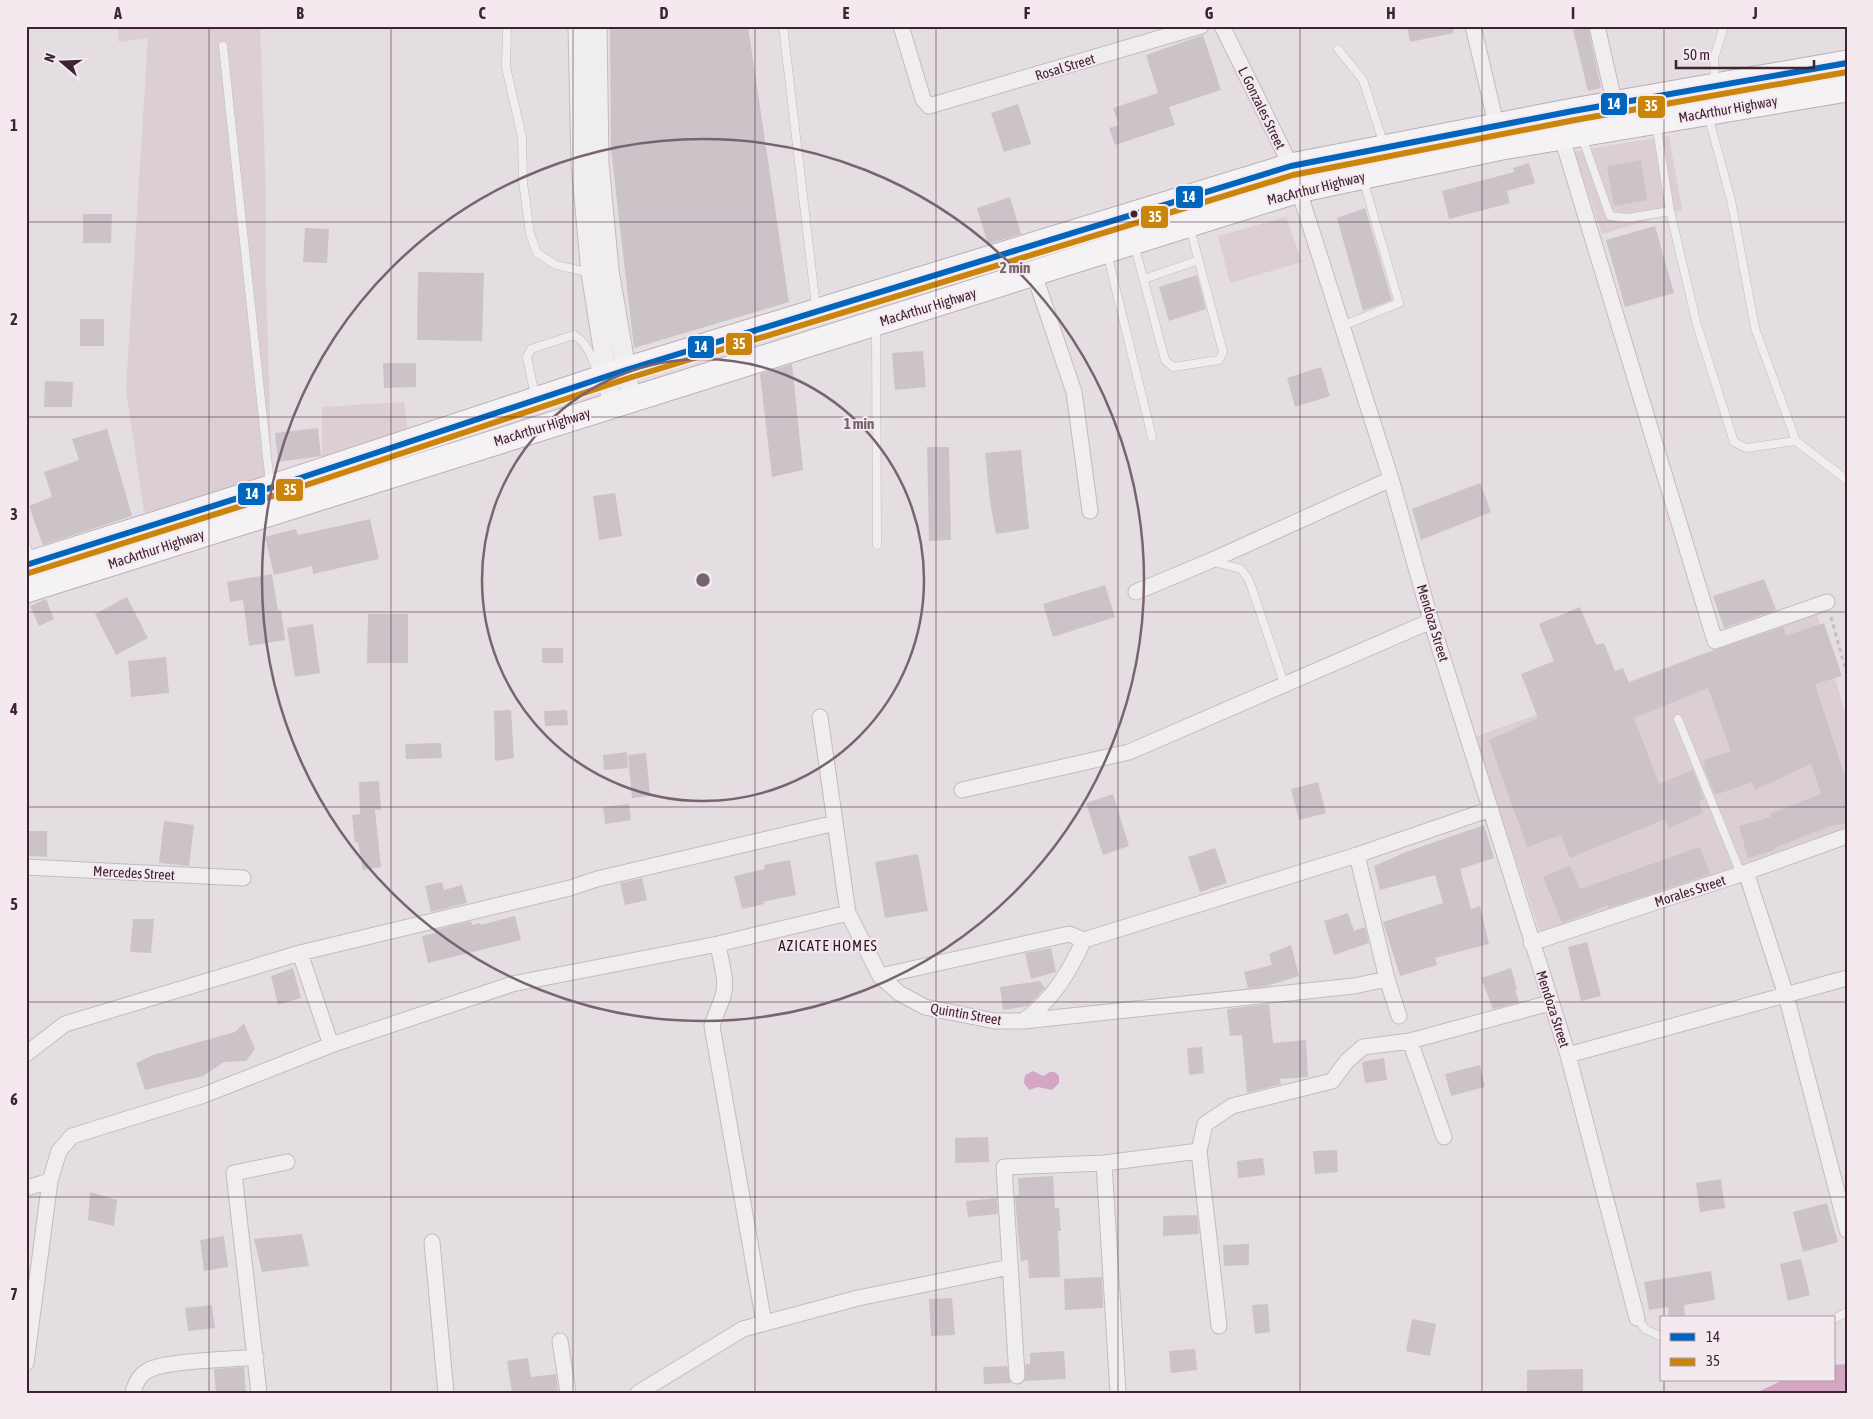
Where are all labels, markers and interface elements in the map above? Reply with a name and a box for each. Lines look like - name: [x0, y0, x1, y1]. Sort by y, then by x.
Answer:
- text: A: [113, 4, 122, 22]
- text: B: [296, 4, 304, 22]
- text: C: [478, 4, 486, 22]
- text: D: [660, 4, 669, 22]
- text: E: [843, 4, 850, 22]
- text: F: [1024, 4, 1031, 22]
- text: G: [1205, 4, 1214, 22]
- text: H: [1386, 4, 1396, 22]
- text: I: [1571, 4, 1575, 22]
- text: J: [1751, 4, 1758, 22]
- north arrow: [38, 38, 88, 88]
- scale bar: [1676, 38, 1813, 70]
- text: 50 m: [1683, 46, 1710, 63]
- street label: Rosal Street: [1033, 50, 1097, 84]
- text: N: [41, 51, 59, 64]
- street label: L. Gonzales Street: [1235, 64, 1289, 152]
- line badge: 14: [1600, 92, 1628, 116]
- street label: MacArthur Highway: [1677, 92, 1779, 126]
- line badge: 35: [1637, 95, 1666, 119]
- text: 14: [1607, 96, 1621, 112]
- text: 35: [1644, 98, 1658, 114]
- text: 1: [10, 116, 18, 134]
- street label: MacArthur Highway: [1265, 168, 1367, 208]
- line badge: 14: [1175, 185, 1204, 209]
- text: 14: [1182, 189, 1196, 205]
- line badge: 35: [1140, 205, 1169, 229]
- unlabelled marker: [1129, 209, 1139, 219]
- text: 35: [1148, 209, 1162, 225]
- text: 2 min: [1000, 259, 1030, 276]
- street label: MacArthur Highway: [878, 285, 978, 329]
- text: 2: [10, 310, 18, 328]
- line badge: 35: [725, 332, 753, 356]
- line badge: 14: [687, 335, 715, 359]
- text: 35: [732, 336, 746, 352]
- text: 14: [694, 339, 708, 355]
- street label: MacArthur Highway: [492, 405, 592, 449]
- text: 1 min: [844, 415, 874, 432]
- line badge: 35: [275, 478, 304, 502]
- line badge: 14: [237, 482, 266, 506]
- text: 35: [283, 482, 297, 498]
- text: 14: [245, 486, 259, 502]
- text: 3: [10, 505, 18, 523]
- street label: MacArthur Highway: [106, 526, 206, 572]
- centre of rings: [694, 571, 712, 589]
- street label: Mendoza Street: [1414, 583, 1452, 663]
- text: 4: [9, 700, 18, 718]
- street label: Mercedes Street: [93, 863, 175, 883]
- street label: Morales Street: [1652, 872, 1728, 910]
- text: 5: [10, 895, 18, 913]
- district label: AZICATE HOMES: [778, 937, 878, 954]
- street label: Mendoza Street: [1533, 969, 1573, 1049]
- street label: Quintin Street: [929, 1000, 1003, 1028]
- text: 6: [10, 1090, 18, 1108]
- text: 7: [10, 1285, 18, 1303]
- legend: [1660, 1316, 1836, 1382]
- text: 14: [1706, 1328, 1720, 1345]
- text: 35: [1706, 1352, 1720, 1369]

